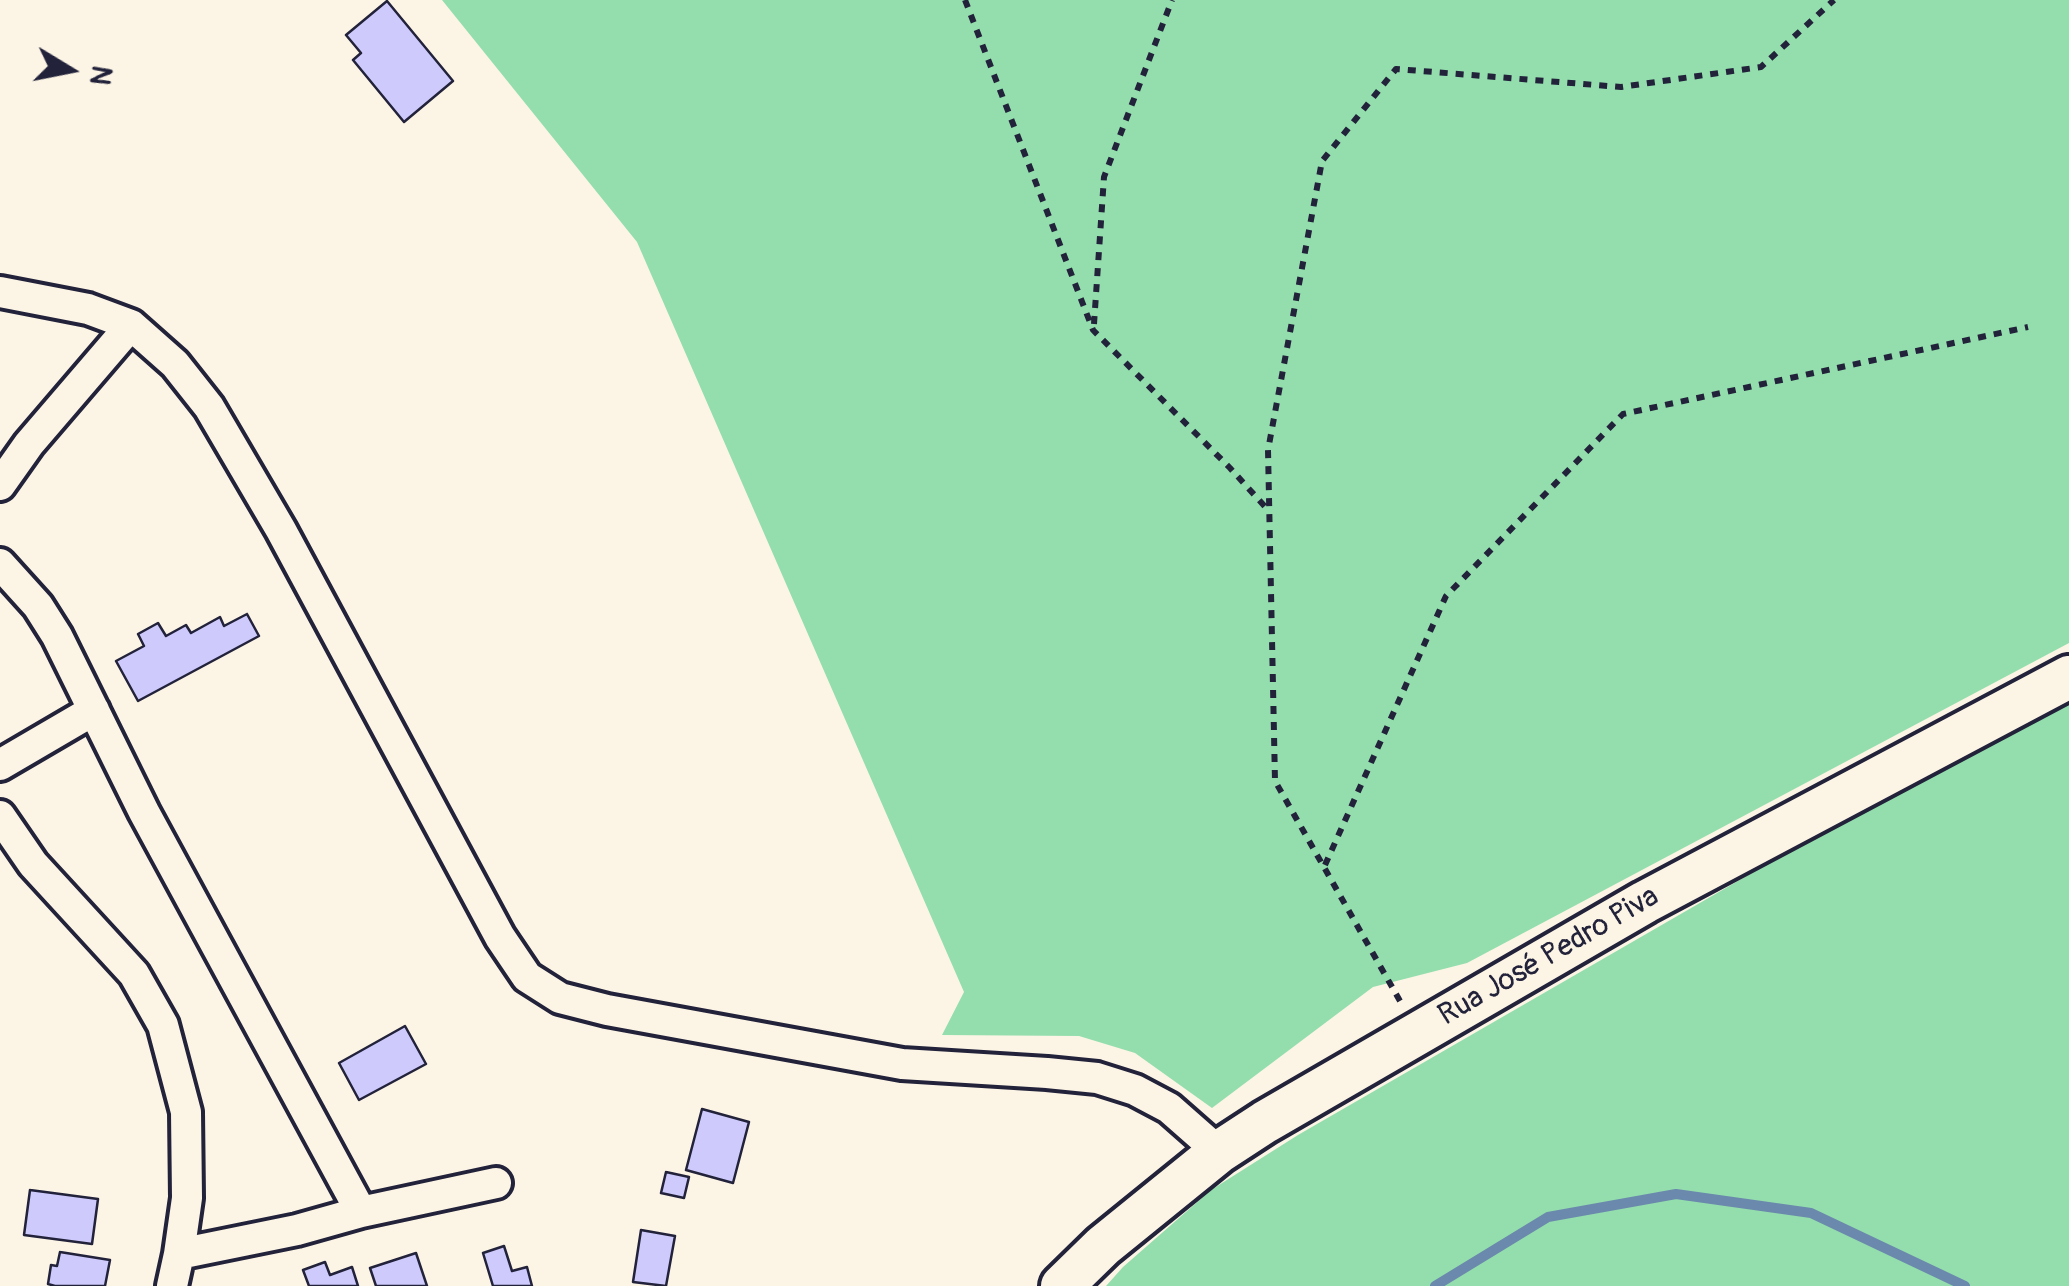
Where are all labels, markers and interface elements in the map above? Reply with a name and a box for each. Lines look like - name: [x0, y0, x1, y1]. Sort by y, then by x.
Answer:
- north arrow: [20, 20, 120, 120]
- text: N: [81, 63, 119, 88]
- street label: Rua José Pedro Piva: [1432, 879, 1666, 1035]

